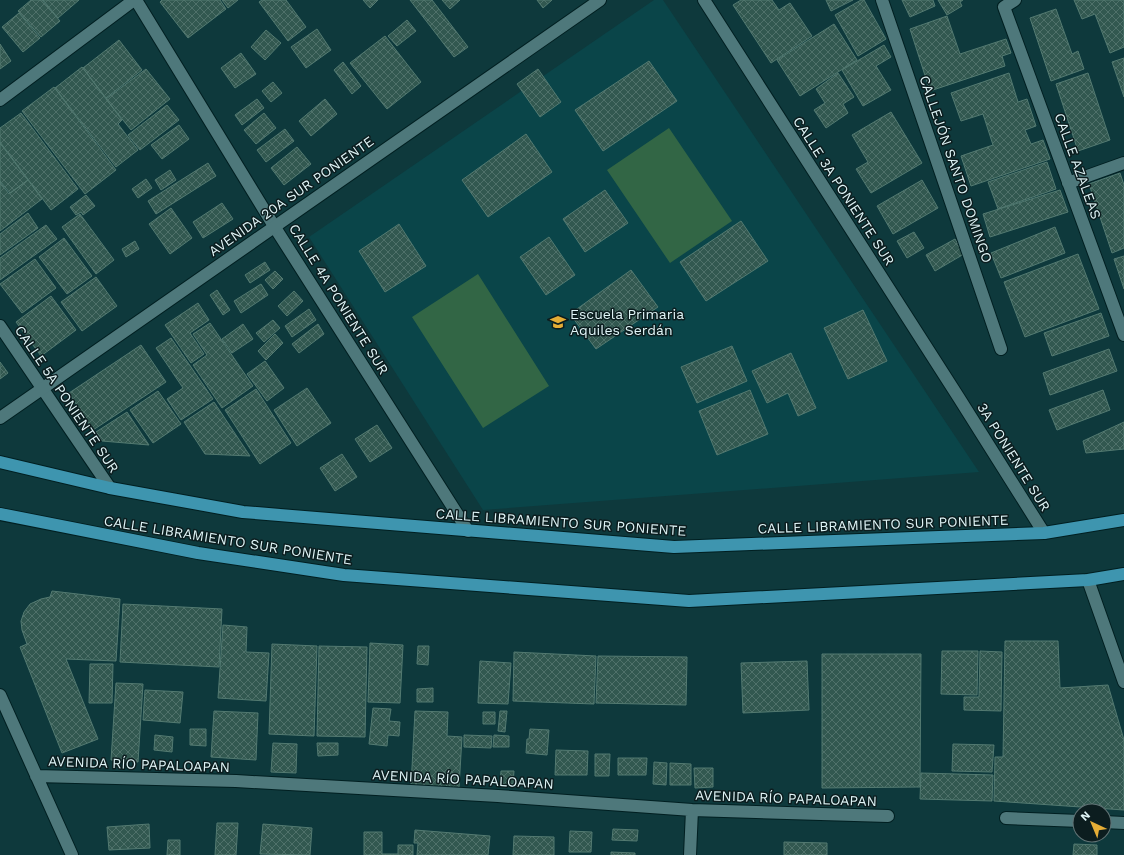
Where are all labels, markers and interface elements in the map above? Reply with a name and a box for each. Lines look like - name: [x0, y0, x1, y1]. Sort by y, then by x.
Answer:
- street label: CALLEJÓN SANTO DOMINGO: [916, 73, 996, 265]
- street label: CALLE AZALEAS: [1051, 111, 1105, 221]
- street label: CALLE 3A PONIENTE SUR: [790, 114, 898, 268]
- street label: AVENIDA 20A SUR PONIENTE: [206, 133, 376, 259]
- street label: CALLE 4A PONIENTE SUR: [286, 221, 392, 377]
- place label: Escuela Primaria Aquiles Serdán: [570, 306, 684, 338]
- school or university icon: Escuela Primaria Aquiles Serdán: [549, 313, 567, 331]
- street label: CALLE 5A PONIENTE SUR: [12, 322, 122, 476]
- street label: 3A PONIENTE SUR: [974, 400, 1054, 514]
- street label: CALLE LIBRAMIENTO SUR PONIENTE: [435, 505, 687, 539]
- street label: CALLE LIBRAMIENTO SUR PONIENTE: [103, 512, 353, 568]
- street label: CALLE LIBRAMIENTO SUR PONIENTE: [757, 512, 1009, 536]
- street label: AVENIDA RÍO PAPALOAPAN: [48, 753, 230, 775]
- street label: AVENIDA RÍO PAPALOAPAN: [372, 766, 554, 792]
- street label: AVENIDA RÍO PAPALOAPAN: [695, 787, 877, 809]
- north arrow: [1072, 803, 1112, 843]
- text: N: [1078, 809, 1093, 824]

